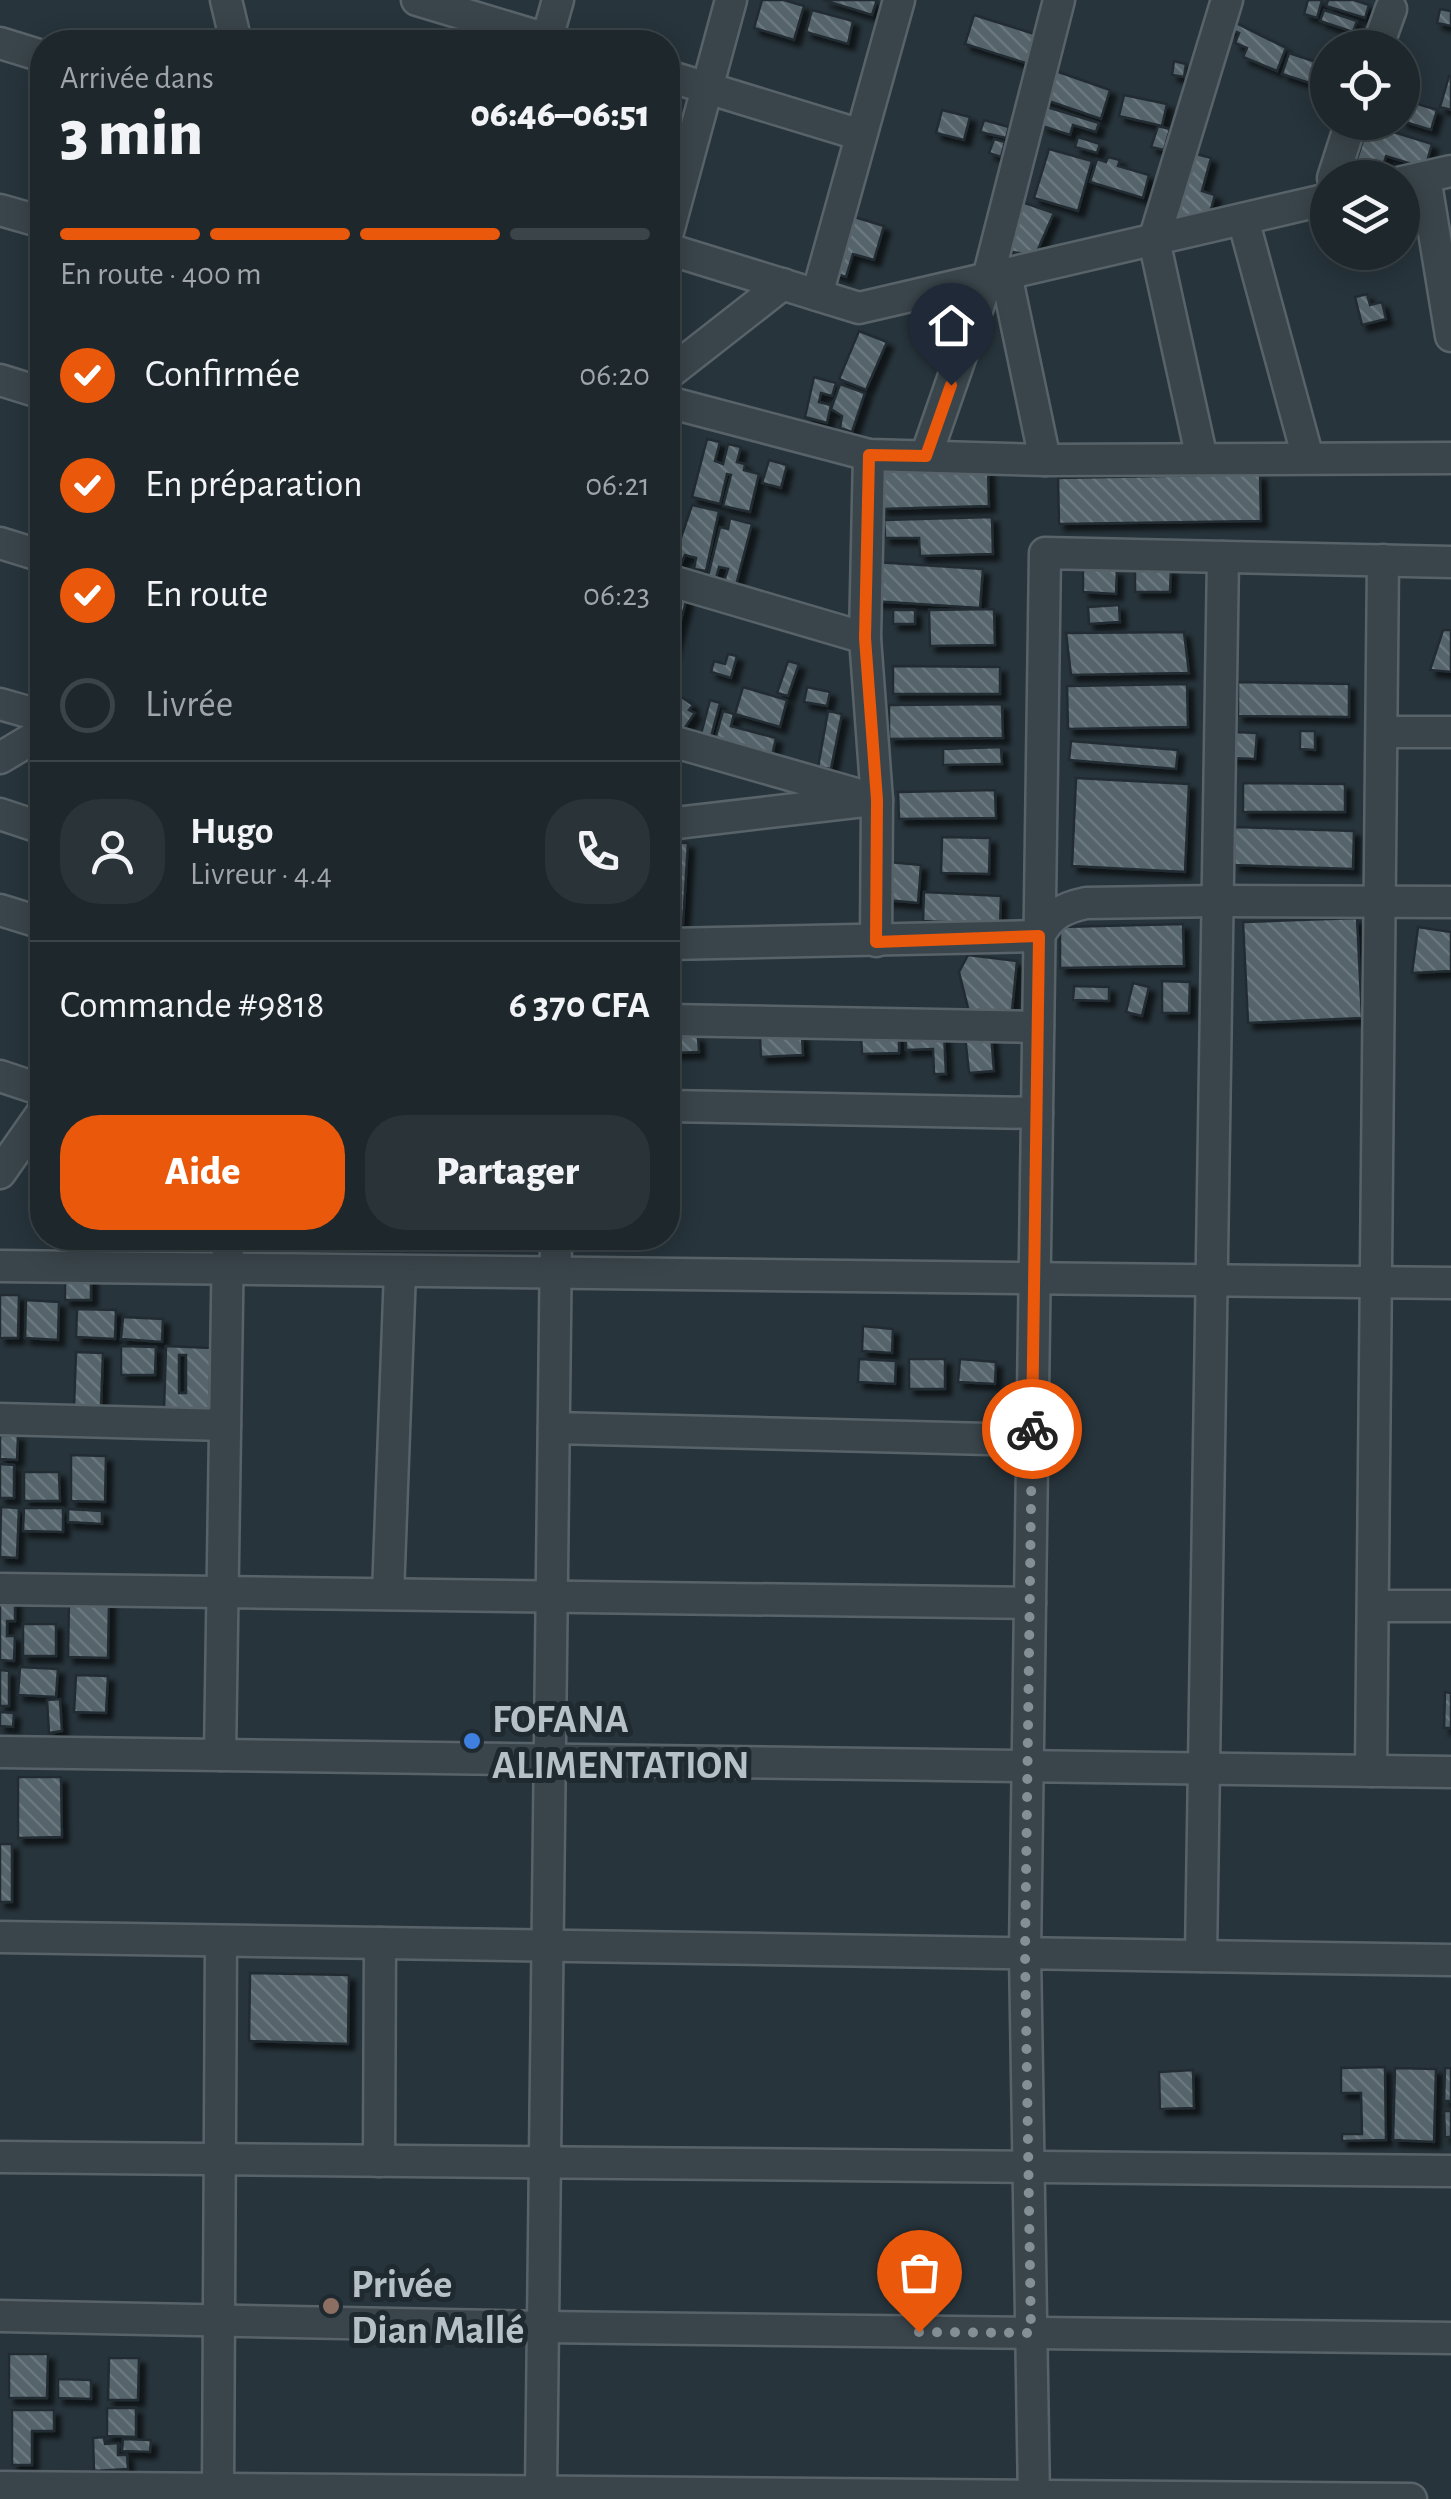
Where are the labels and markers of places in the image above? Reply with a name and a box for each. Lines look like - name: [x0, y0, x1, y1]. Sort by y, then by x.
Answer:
- pin: [909, 283, 994, 386]
- place label: FOFANA ALIMENTATION: [492, 1700, 750, 1786]
- marker: FOFANA ALIMENTATION: [461, 1730, 483, 1752]
- pin: [877, 2230, 962, 2333]
- place label: Privée Dian Mallé: [351, 2265, 524, 2351]
- marker: Privée Dian Mallé: [320, 2295, 342, 2317]

